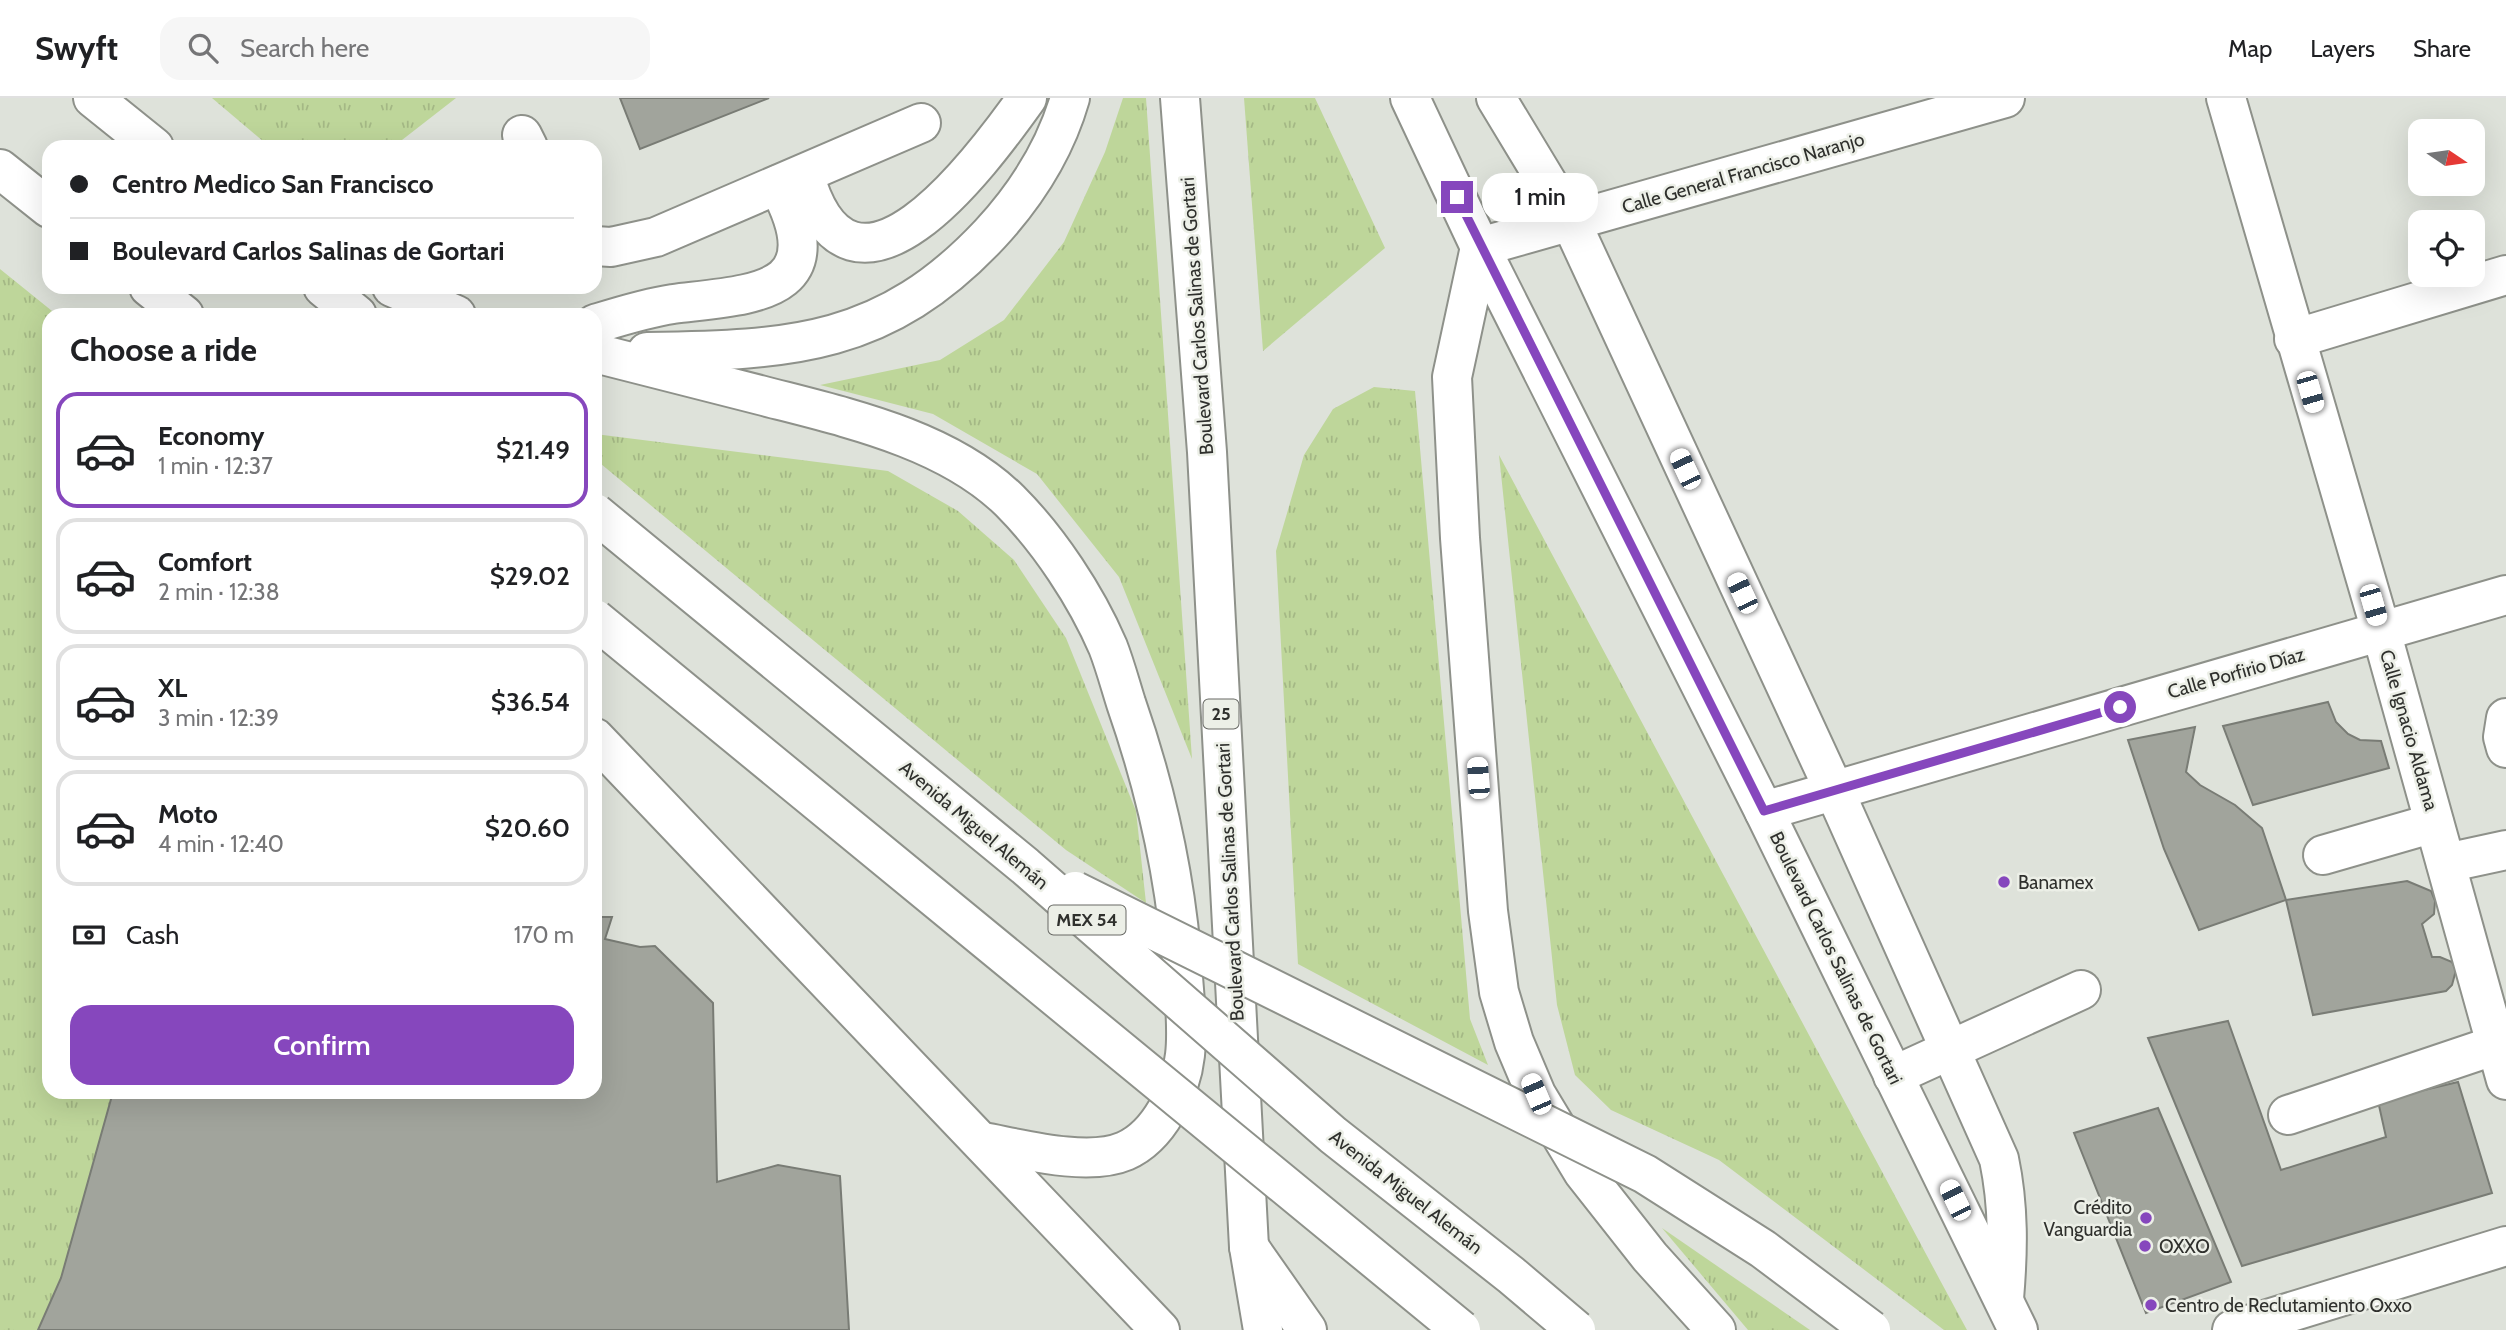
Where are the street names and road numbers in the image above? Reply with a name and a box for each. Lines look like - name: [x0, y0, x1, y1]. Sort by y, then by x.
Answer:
- street label: Calle General Francisco Naranjo: [1619, 127, 1867, 219]
- street label: Boulevard Carlos Salinas de Gortari: [1176, 176, 1218, 456]
- street label: Calle Porfirio Díaz: [2165, 642, 2307, 704]
- street label: Calle Ignacio Aldama: [2375, 647, 2443, 813]
- road number: 25: [1204, 700, 1238, 728]
- street label: Boulevard Carlos Salinas de Gortari: [1211, 742, 1249, 1022]
- street label: Avenida Miguel Alemán: [895, 756, 1053, 894]
- street label: Boulevard Carlos Salinas de Gortari: [1765, 828, 1907, 1088]
- road number: MEX 54: [1048, 906, 1126, 934]
- street label: Avenida Miguel Alemán: [1325, 1125, 1487, 1259]

